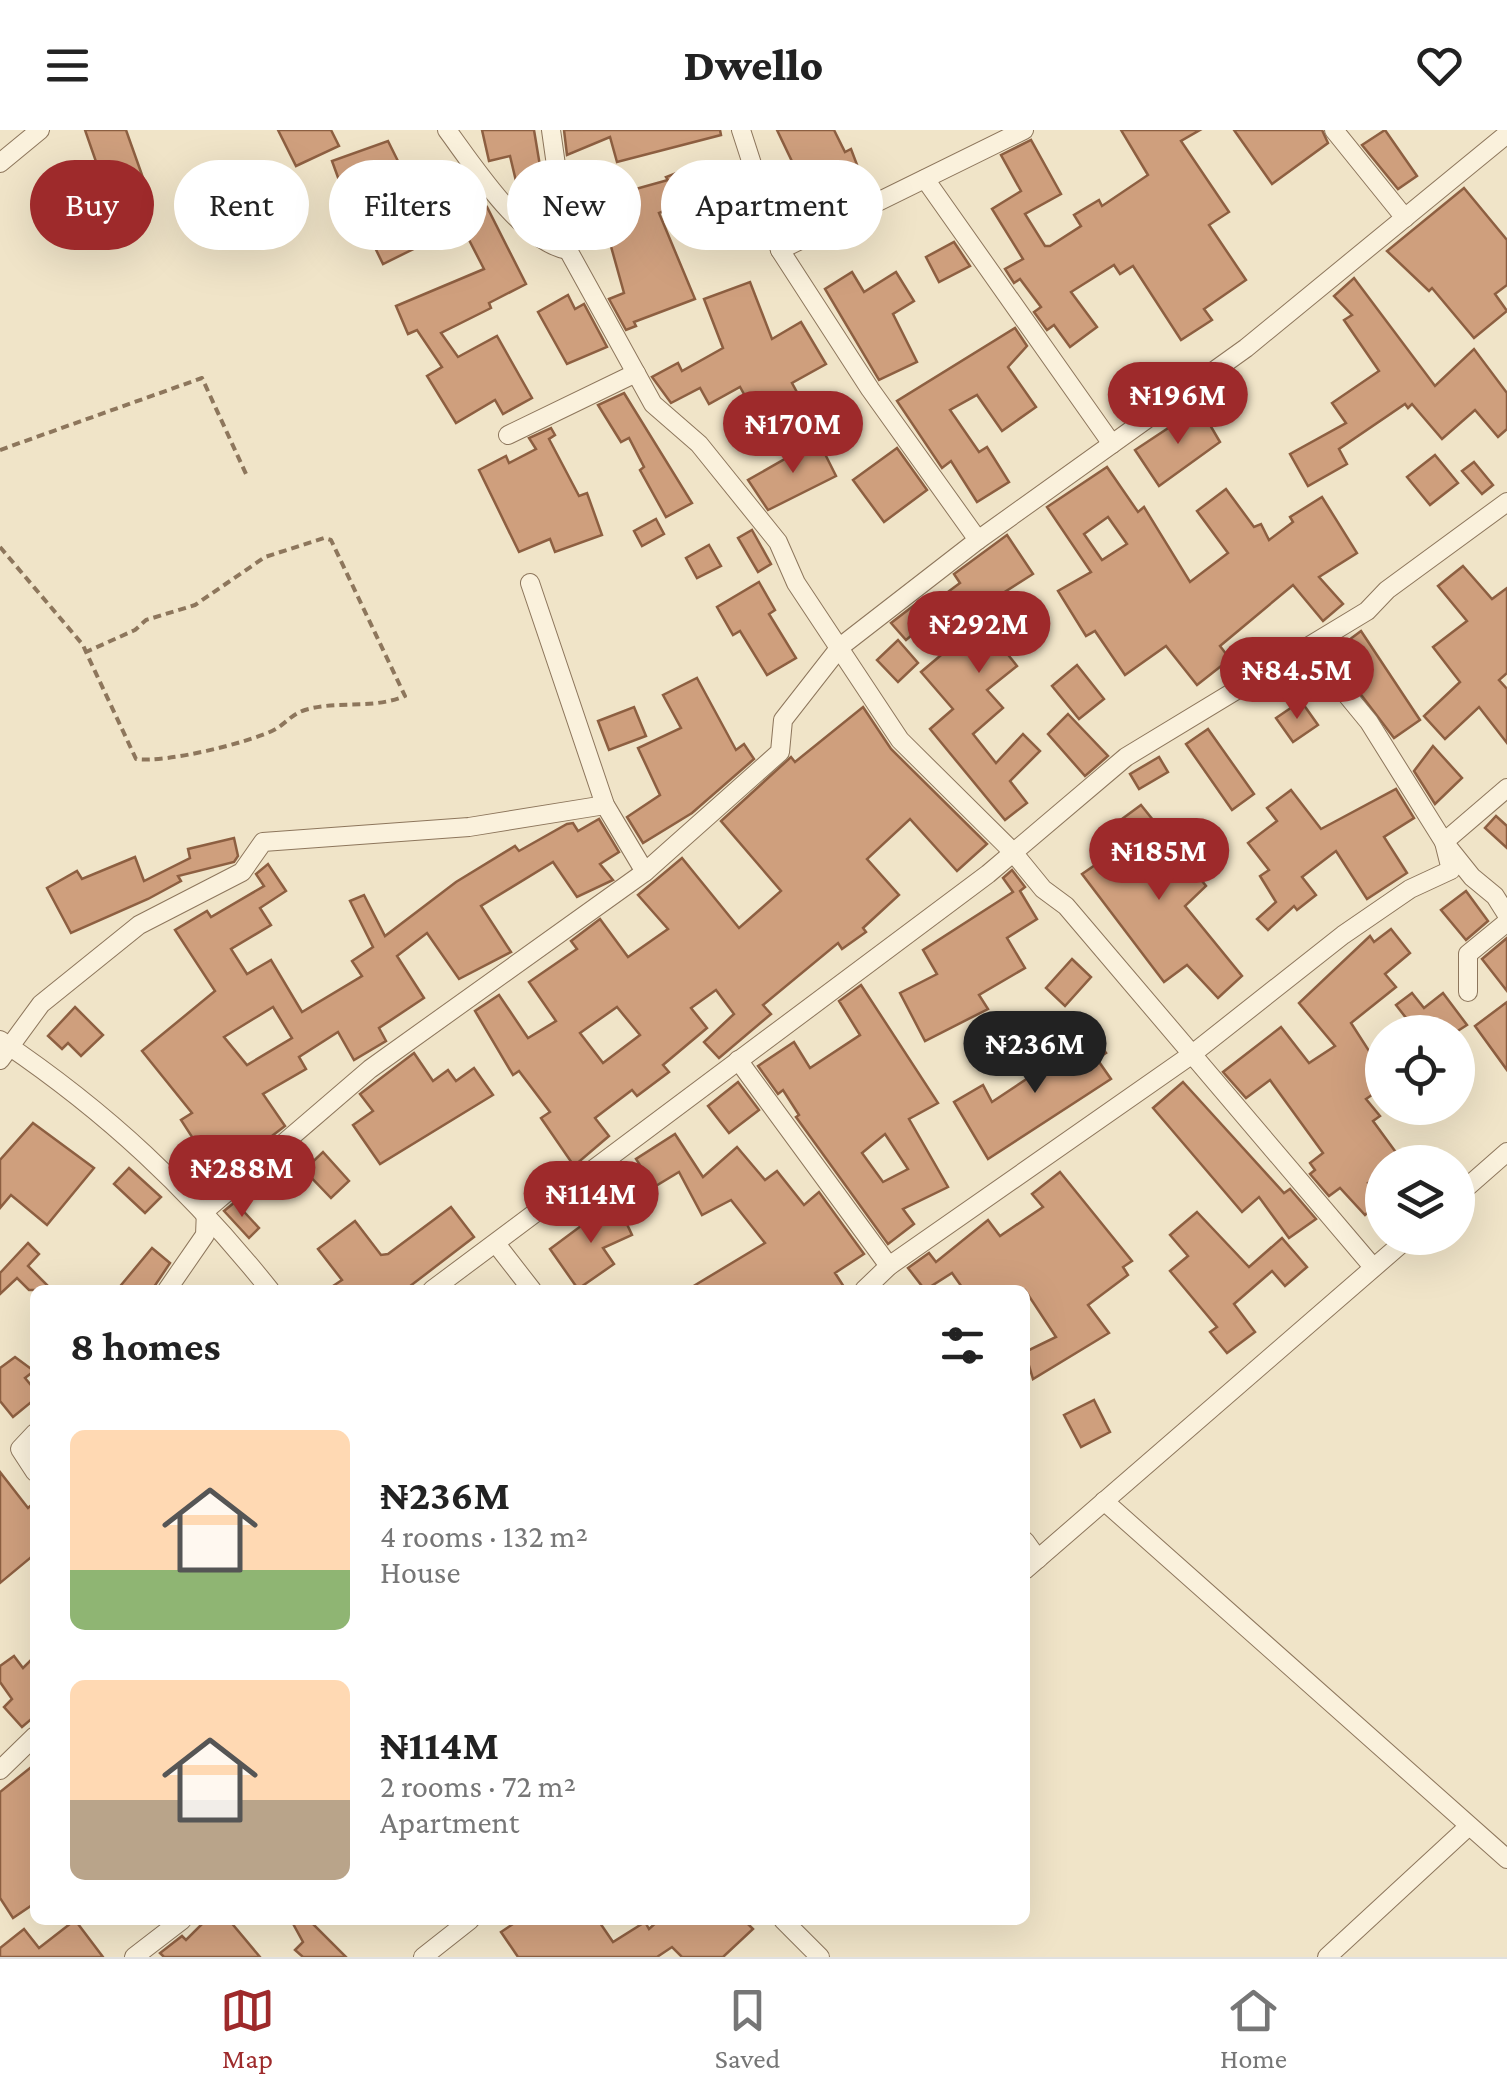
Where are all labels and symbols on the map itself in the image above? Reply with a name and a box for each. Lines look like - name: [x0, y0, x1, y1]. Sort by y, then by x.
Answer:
- pin: ₦196M: [1108, 362, 1248, 447]
- pin: ₦170M: [723, 391, 863, 476]
- pin: ₦292M: [909, 591, 1049, 676]
- pin: ₦84.5M: [1216, 637, 1378, 722]
- pin: ₦185M: [1089, 818, 1229, 903]
- pin: ₦236M: [965, 1011, 1105, 1096]
- pin: ₦288M: [172, 1135, 312, 1220]
- pin: ₦114M: [521, 1161, 661, 1246]

